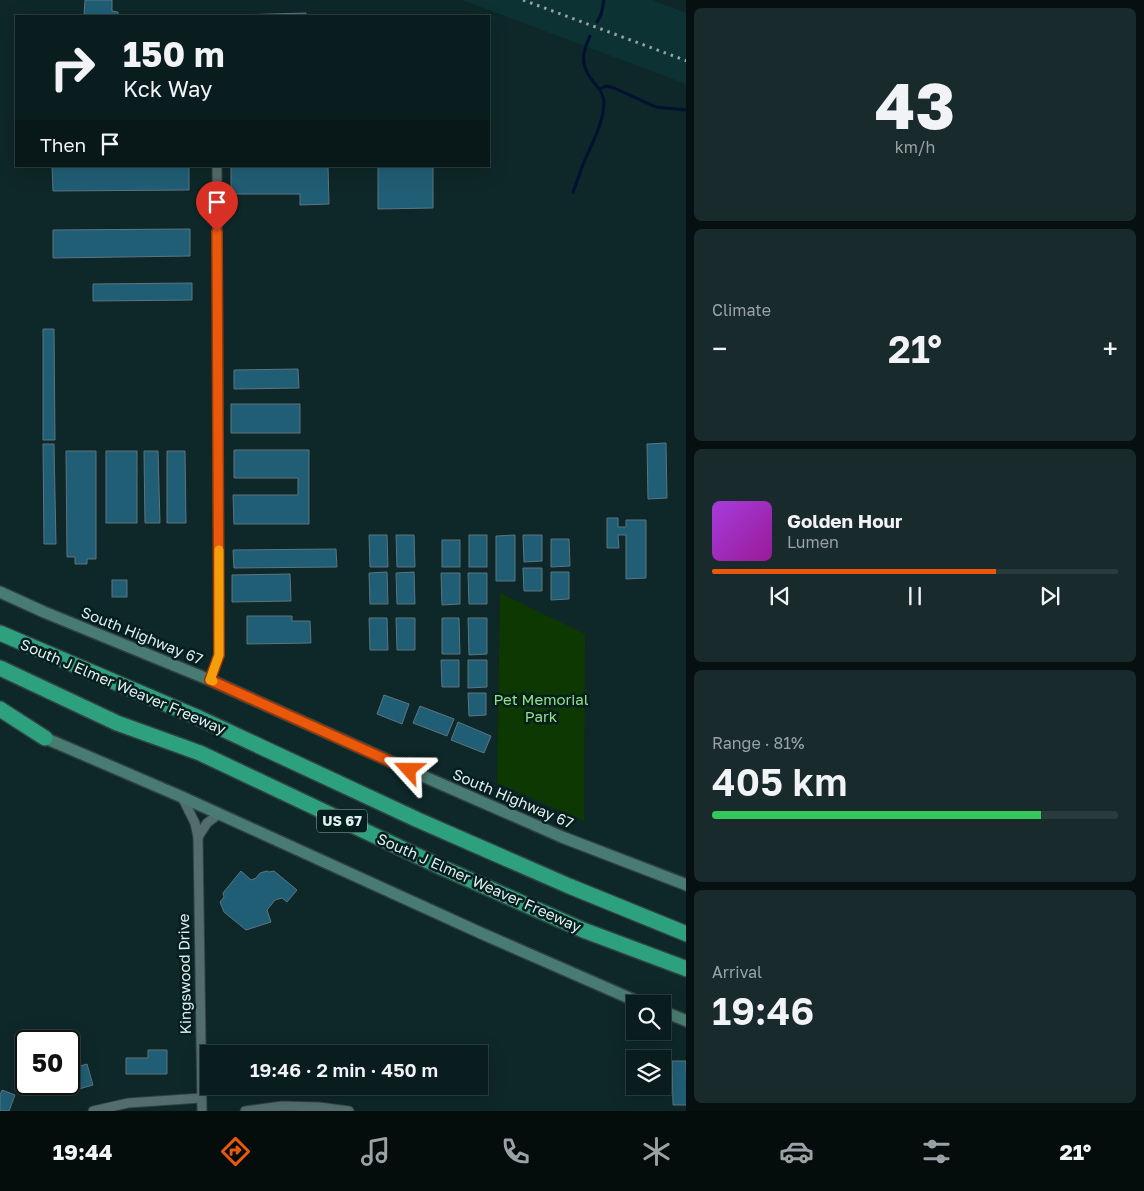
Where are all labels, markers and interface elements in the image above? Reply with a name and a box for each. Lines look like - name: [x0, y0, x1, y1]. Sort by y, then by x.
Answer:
- text: 150 m: [123, 33, 225, 75]
- icon: right: [40, 35, 105, 100]
- text: 43: [875, 65, 955, 143]
- text: Kck Way: [123, 75, 212, 102]
- icon: arrive: [96, 130, 124, 158]
- text: Then: [40, 133, 86, 156]
- text: km/h: [895, 137, 935, 157]
- pin: [196, 181, 238, 232]
- icon: arrive: [203, 188, 231, 216]
- text: Climate: [712, 300, 771, 320]
- text: 21°: [888, 326, 942, 371]
- text: −: [712, 332, 727, 365]
- text: +: [1103, 332, 1118, 365]
- text: Golden Hour: [787, 509, 902, 532]
- text: Lumen: [787, 532, 839, 552]
- icon: previous: [766, 582, 794, 610]
- icon: pause: [901, 582, 929, 610]
- icon: next: [1036, 582, 1064, 610]
- street label: South Highway 67: [79, 602, 206, 668]
- street label: South J Elmer Weaver Freeway: [18, 634, 229, 738]
- park label: Pet Memorial Park: [493, 690, 589, 725]
- text: Range · 81%: [712, 733, 804, 753]
- position arrow: [382, 743, 434, 795]
- text: 405 km: [712, 759, 848, 804]
- street label: South Highway 67: [450, 764, 577, 832]
- road number: US 67: [317, 809, 367, 832]
- street label: South J Elmer Weaver Freeway: [375, 829, 585, 936]
- street label: Kingswood Drive: [174, 913, 194, 1035]
- text: Arrival: [712, 962, 762, 982]
- text: 19:46: [712, 988, 814, 1033]
- map controls: [626, 995, 671, 1095]
- button: search: [626, 995, 671, 1040]
- speed limit sign: 50: [15, 1030, 80, 1095]
- button: layers: [626, 1050, 671, 1095]
- text: 19:46 · 2 min · 450 m: [250, 1058, 438, 1081]
- icon: directions: [218, 1134, 253, 1169]
- icon: music: [358, 1134, 393, 1169]
- icon: phone: [498, 1134, 533, 1169]
- icon: climate: [639, 1134, 674, 1169]
- icon: car: [779, 1134, 814, 1169]
- icon: filters: [919, 1134, 954, 1169]
- text: 19:44: [53, 1138, 112, 1165]
- text: 21°: [1059, 1138, 1091, 1165]

